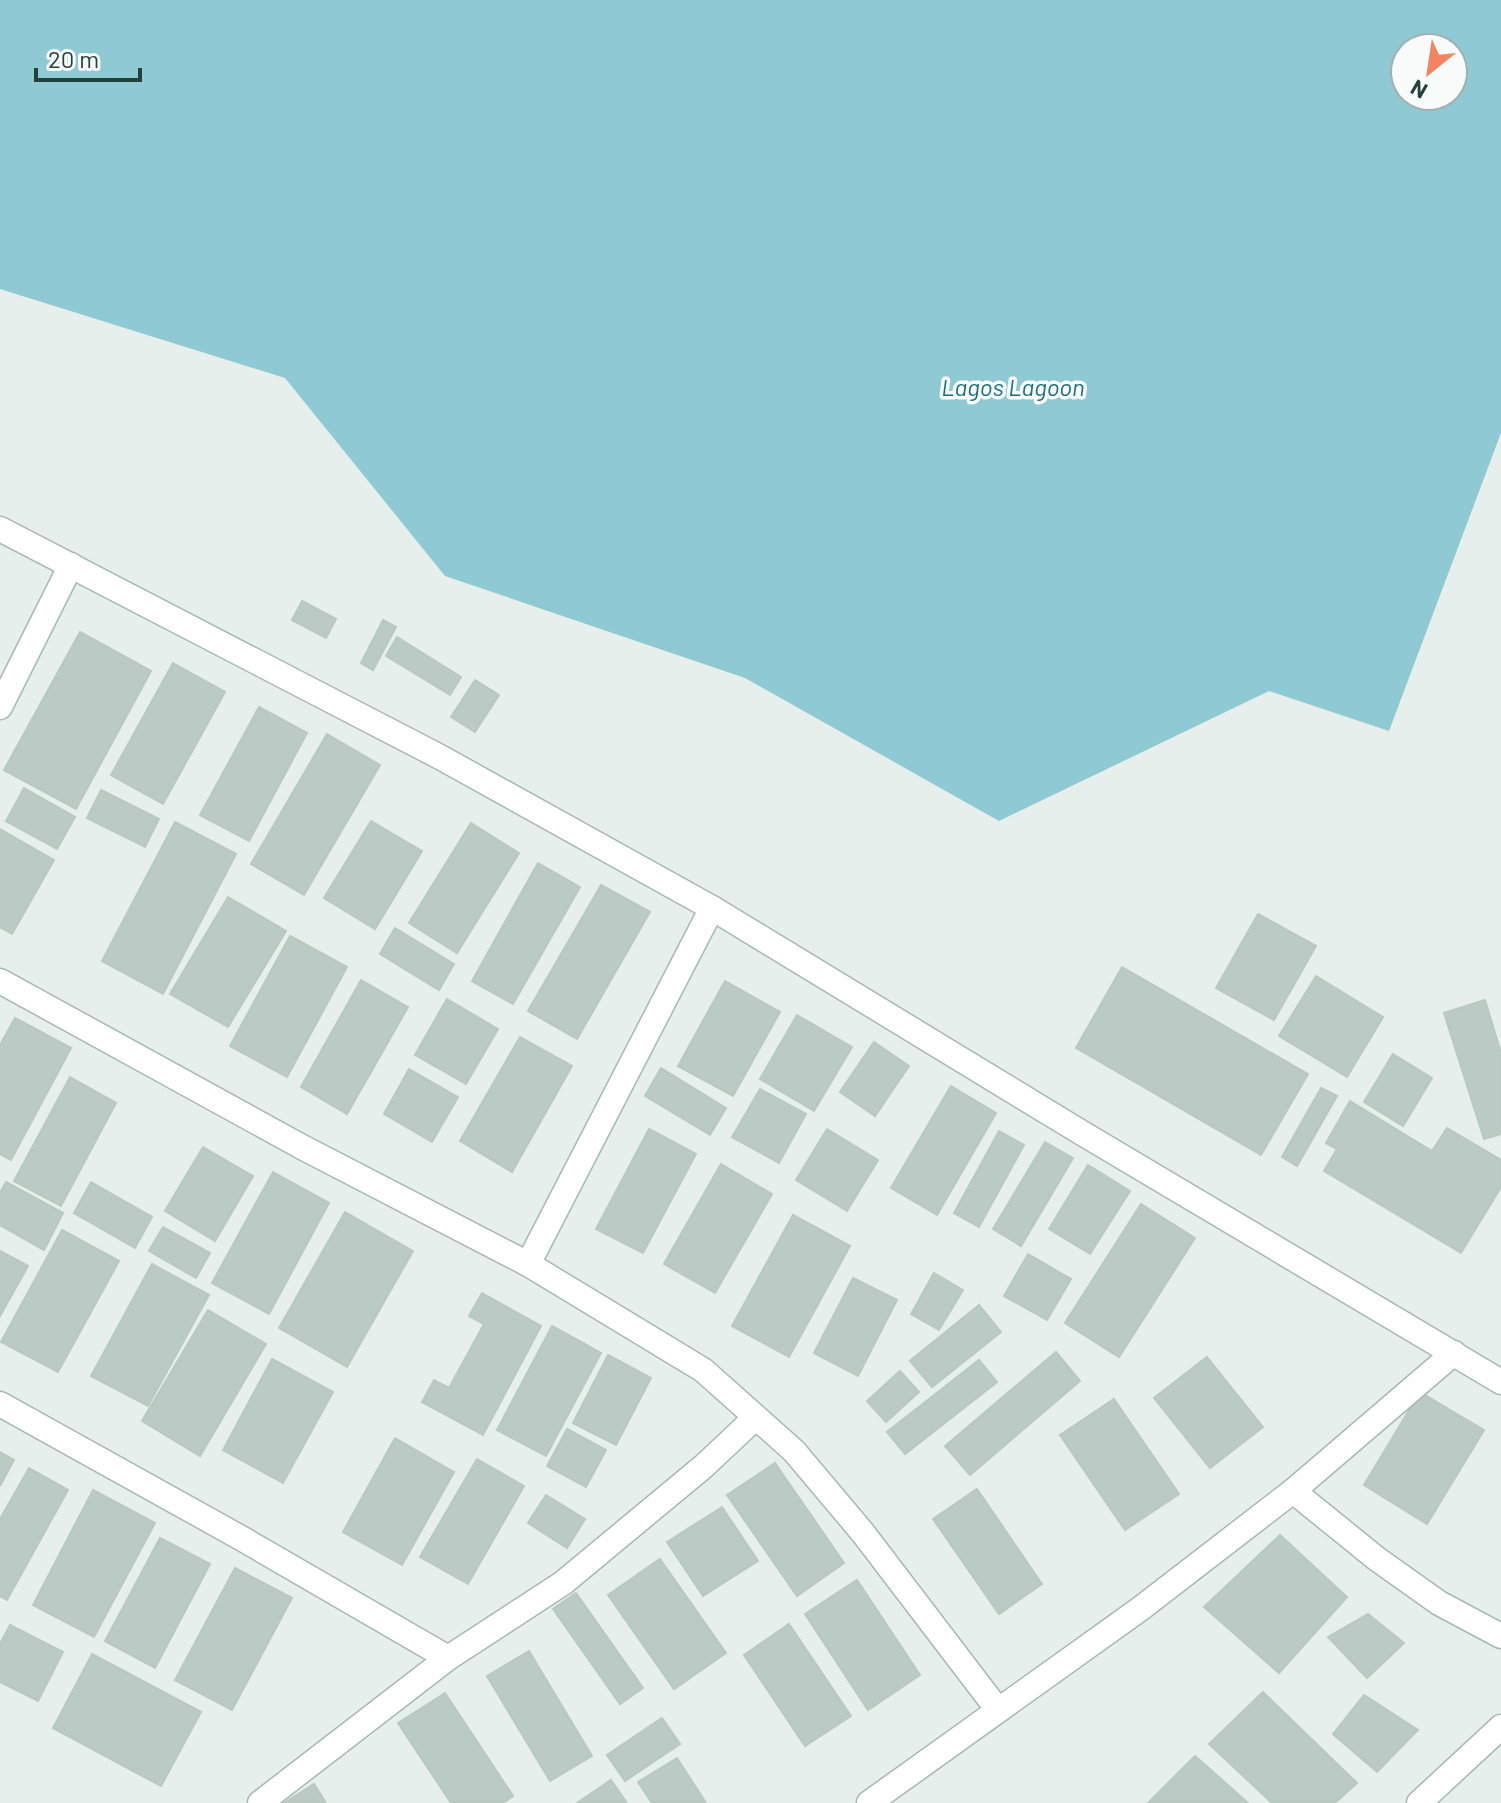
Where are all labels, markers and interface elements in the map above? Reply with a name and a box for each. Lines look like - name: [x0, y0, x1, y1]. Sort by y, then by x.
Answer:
- scale bar: [36, 32, 140, 82]
- north arrow: [1389, 32, 1469, 112]
- text: 20 m: [48, 44, 99, 73]
- text: N: [1406, 75, 1431, 105]
- water label: Lagos Lagoon: [941, 372, 1085, 401]

